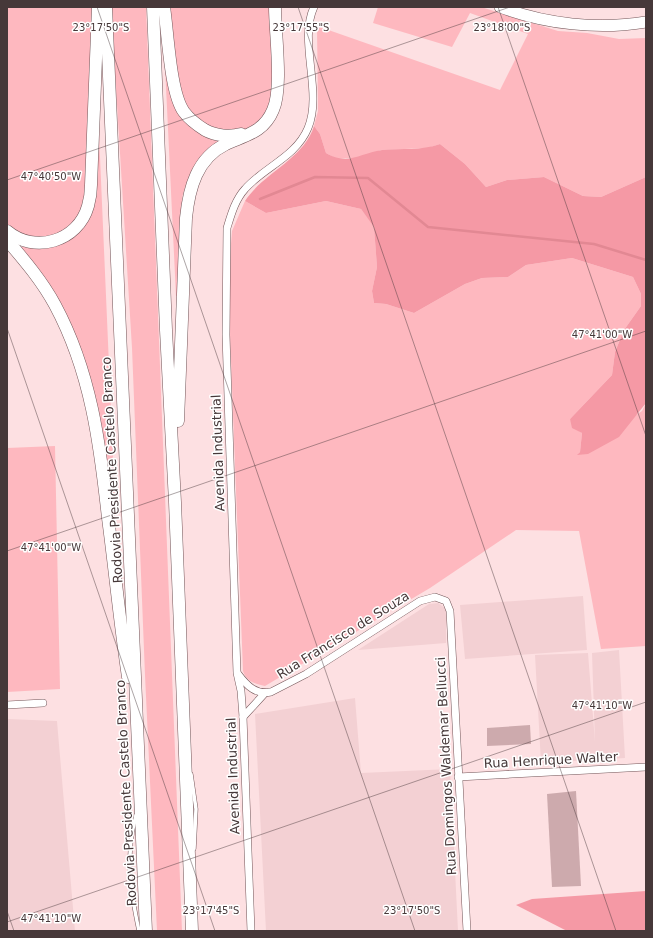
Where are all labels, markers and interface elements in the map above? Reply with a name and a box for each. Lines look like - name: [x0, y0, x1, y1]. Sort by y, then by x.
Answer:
- text: 23°17'50"S: [73, 22, 129, 33]
- text: 23°17'55"S: [273, 22, 329, 33]
- text: 23°18'00"S: [474, 22, 530, 33]
- text: 47°40'50"W: [21, 171, 81, 182]
- text: 47°41'00"W: [572, 329, 632, 340]
- street label: Rodovia Presidente Castelo Branco: [99, 356, 125, 584]
- street label: Avenida Industrial: [208, 394, 228, 512]
- text: 47°41'00"W: [21, 542, 81, 553]
- street label: Rua Francisco de Souza: [274, 588, 412, 682]
- street label: Rua Domingos Waldemar Bellucci: [433, 656, 459, 876]
- street label: Rodovia Presidente Castelo Branco: [113, 679, 139, 907]
- text: 47°41'10"W: [572, 700, 632, 711]
- street label: Avenida Industrial: [223, 717, 243, 835]
- street label: Rua Henrique Walter: [483, 749, 619, 771]
- text: 23°17'45"S: [183, 905, 239, 916]
- text: 23°17'50"S: [384, 905, 440, 916]
- text: 47°41'10"W: [21, 913, 81, 924]

